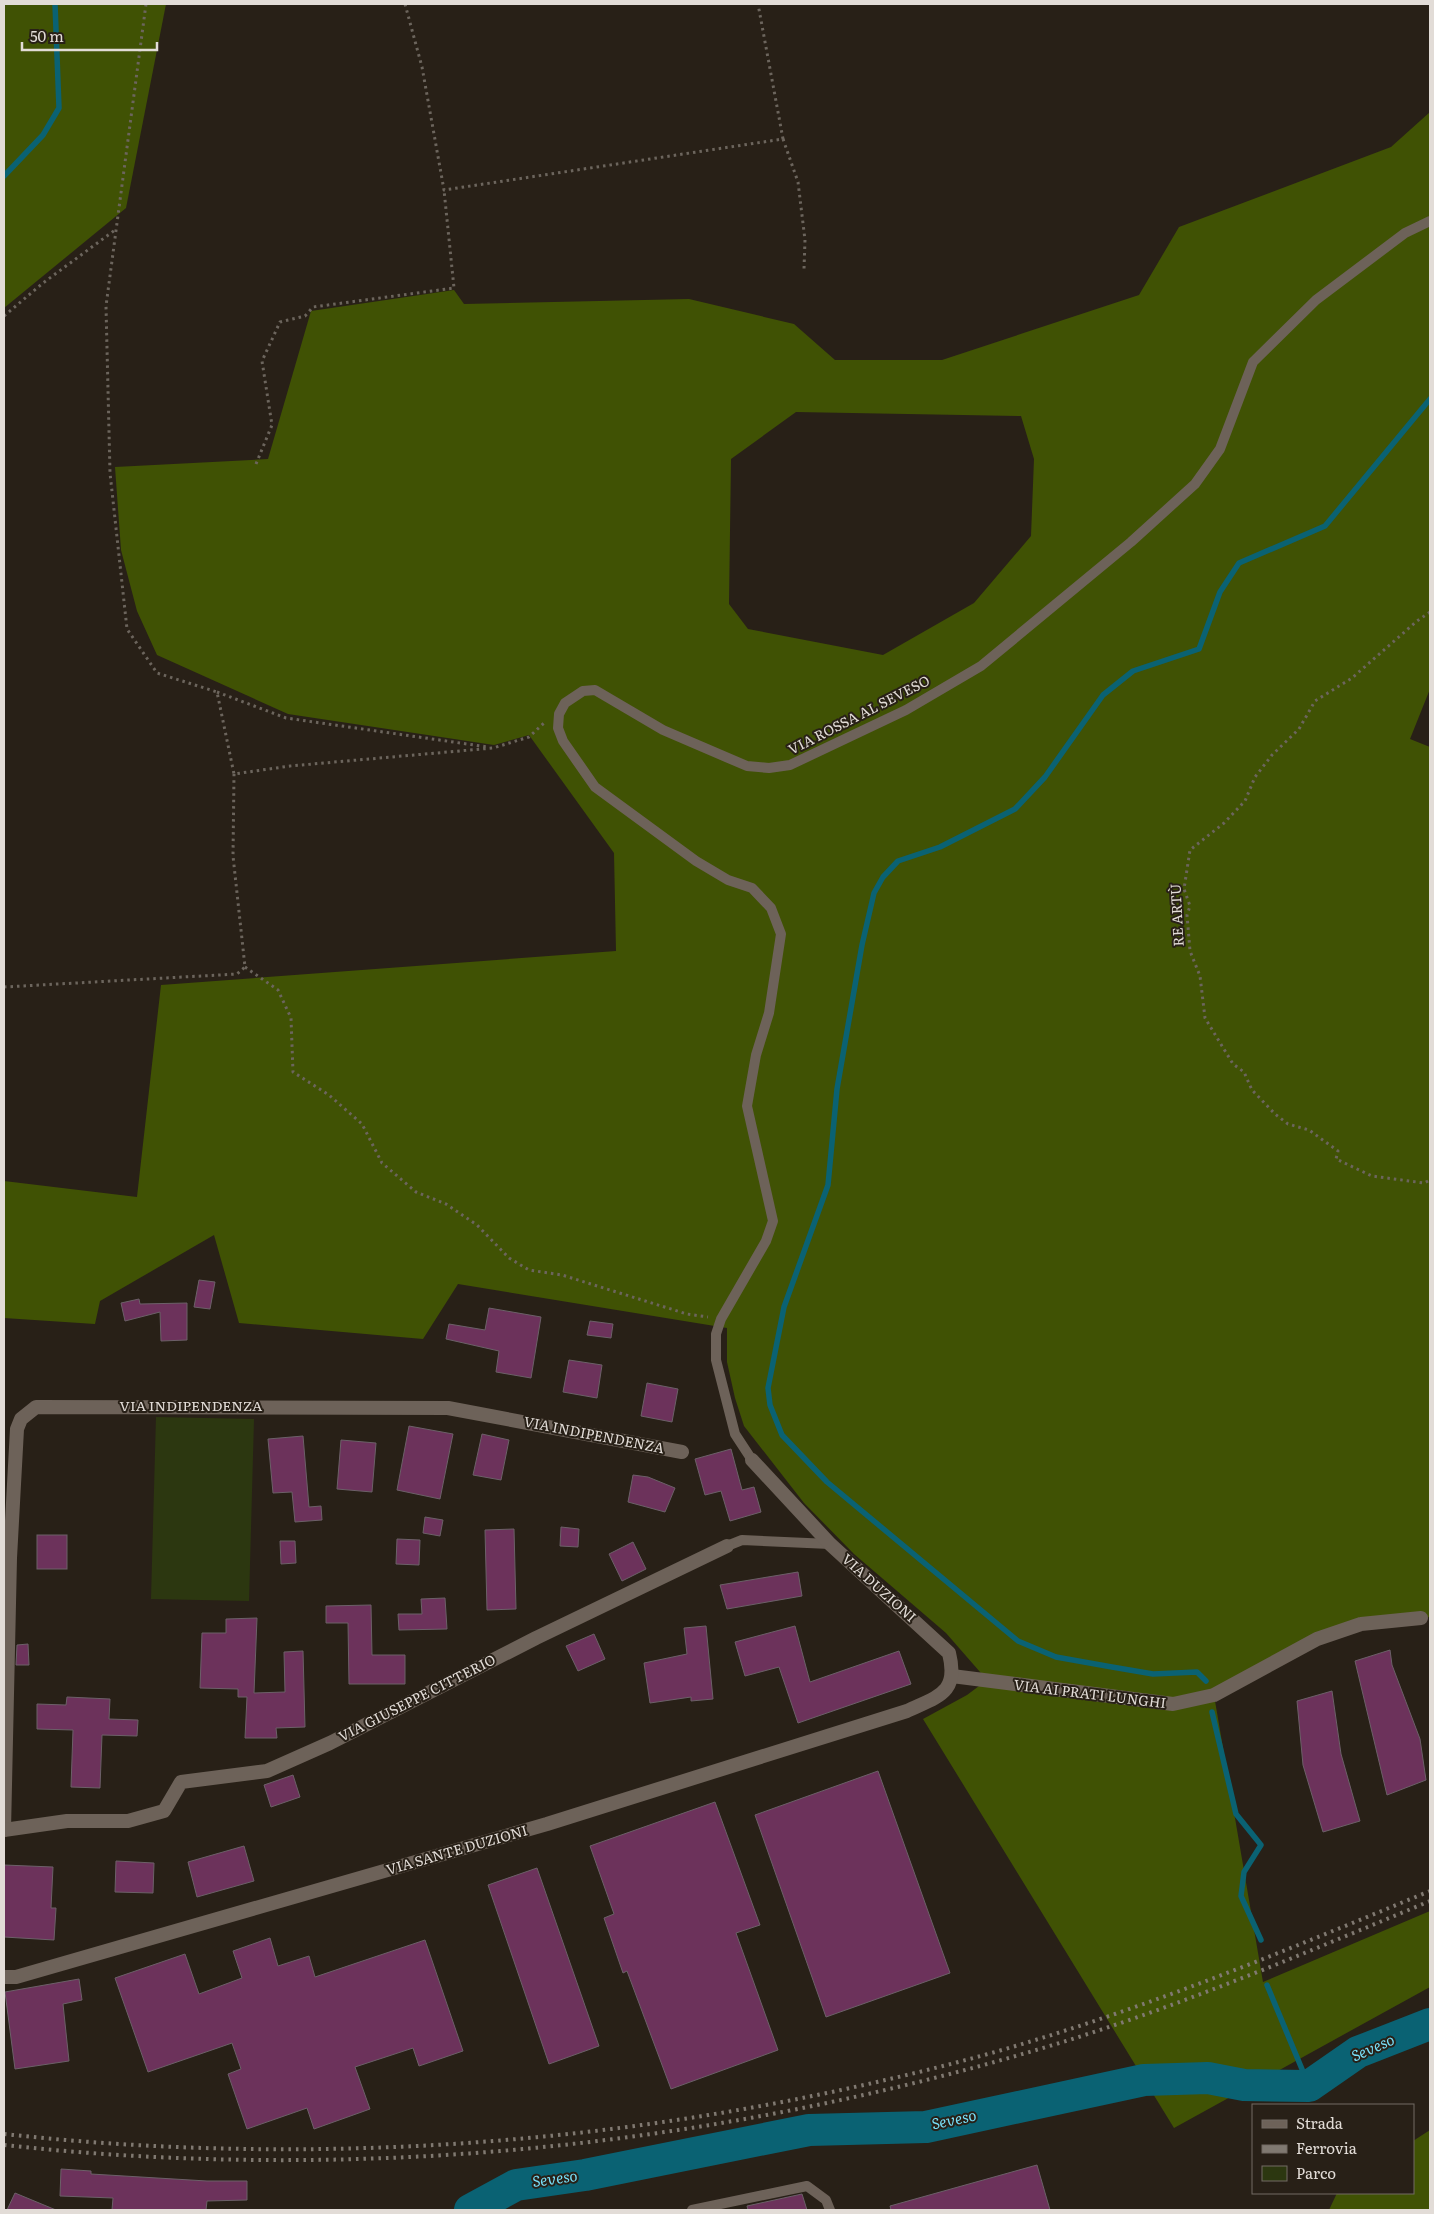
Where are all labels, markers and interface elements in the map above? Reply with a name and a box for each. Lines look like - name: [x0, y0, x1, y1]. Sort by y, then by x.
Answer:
- scale bar: [22, 20, 158, 52]
- text: 50 m: [30, 24, 64, 47]
- street label: VIA ROSSA AL SEVESO: [784, 670, 933, 759]
- street label: RE ARTÙ: [1164, 883, 1188, 947]
- street label: VIA INDIPENDENZA: [120, 1395, 263, 1415]
- street label: VIA INDIPENDENZA: [522, 1411, 667, 1458]
- street label: VIA DUZIONI: [838, 1548, 921, 1626]
- street label: VIA GIUSEPPE CITTERIO: [334, 1649, 499, 1746]
- street label: VIA AI PRATI LUNGHI: [1013, 1674, 1167, 1712]
- street label: VIA SANTE DUZIONI: [384, 1819, 530, 1879]
- water label: Seveso: [1347, 2027, 1398, 2066]
- water label: Seveso: [929, 2103, 978, 2134]
- legend: [1252, 2104, 1414, 2194]
- text: Strada: [1296, 2111, 1344, 2134]
- text: Ferrovia: [1296, 2136, 1358, 2159]
- text: Parco: [1296, 2161, 1336, 2184]
- water label: Seveso: [531, 2163, 579, 2192]

